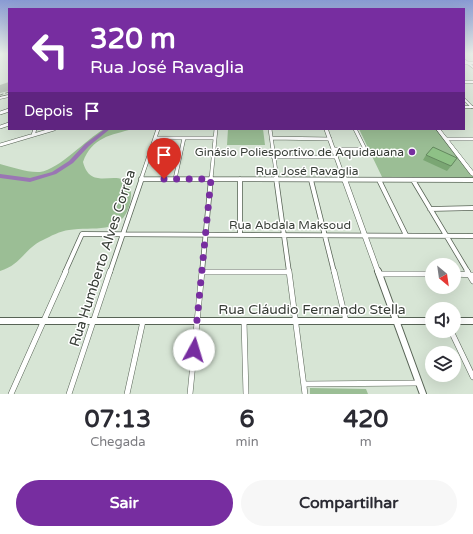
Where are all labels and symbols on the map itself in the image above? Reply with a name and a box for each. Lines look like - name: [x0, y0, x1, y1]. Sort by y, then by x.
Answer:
- pin: [147, 138, 181, 179]
- place label: Ginásio Poliesportivo de Aquidauana: [195, 145, 404, 159]
- marker: Ginásio Poliesportivo de Aquidauana: [407, 147, 417, 157]
- street label: Rua José Ravaglia: [256, 164, 358, 178]
- street label: Rua Humberto Alves Corrêa: [66, 168, 139, 349]
- street label: Rua Abdala Maksoud: [229, 218, 351, 232]
- north arrow: [425, 258, 461, 294]
- street label: Rua Cláudio Fernando Stella: [218, 301, 406, 318]
- position arrow: [173, 329, 215, 371]

